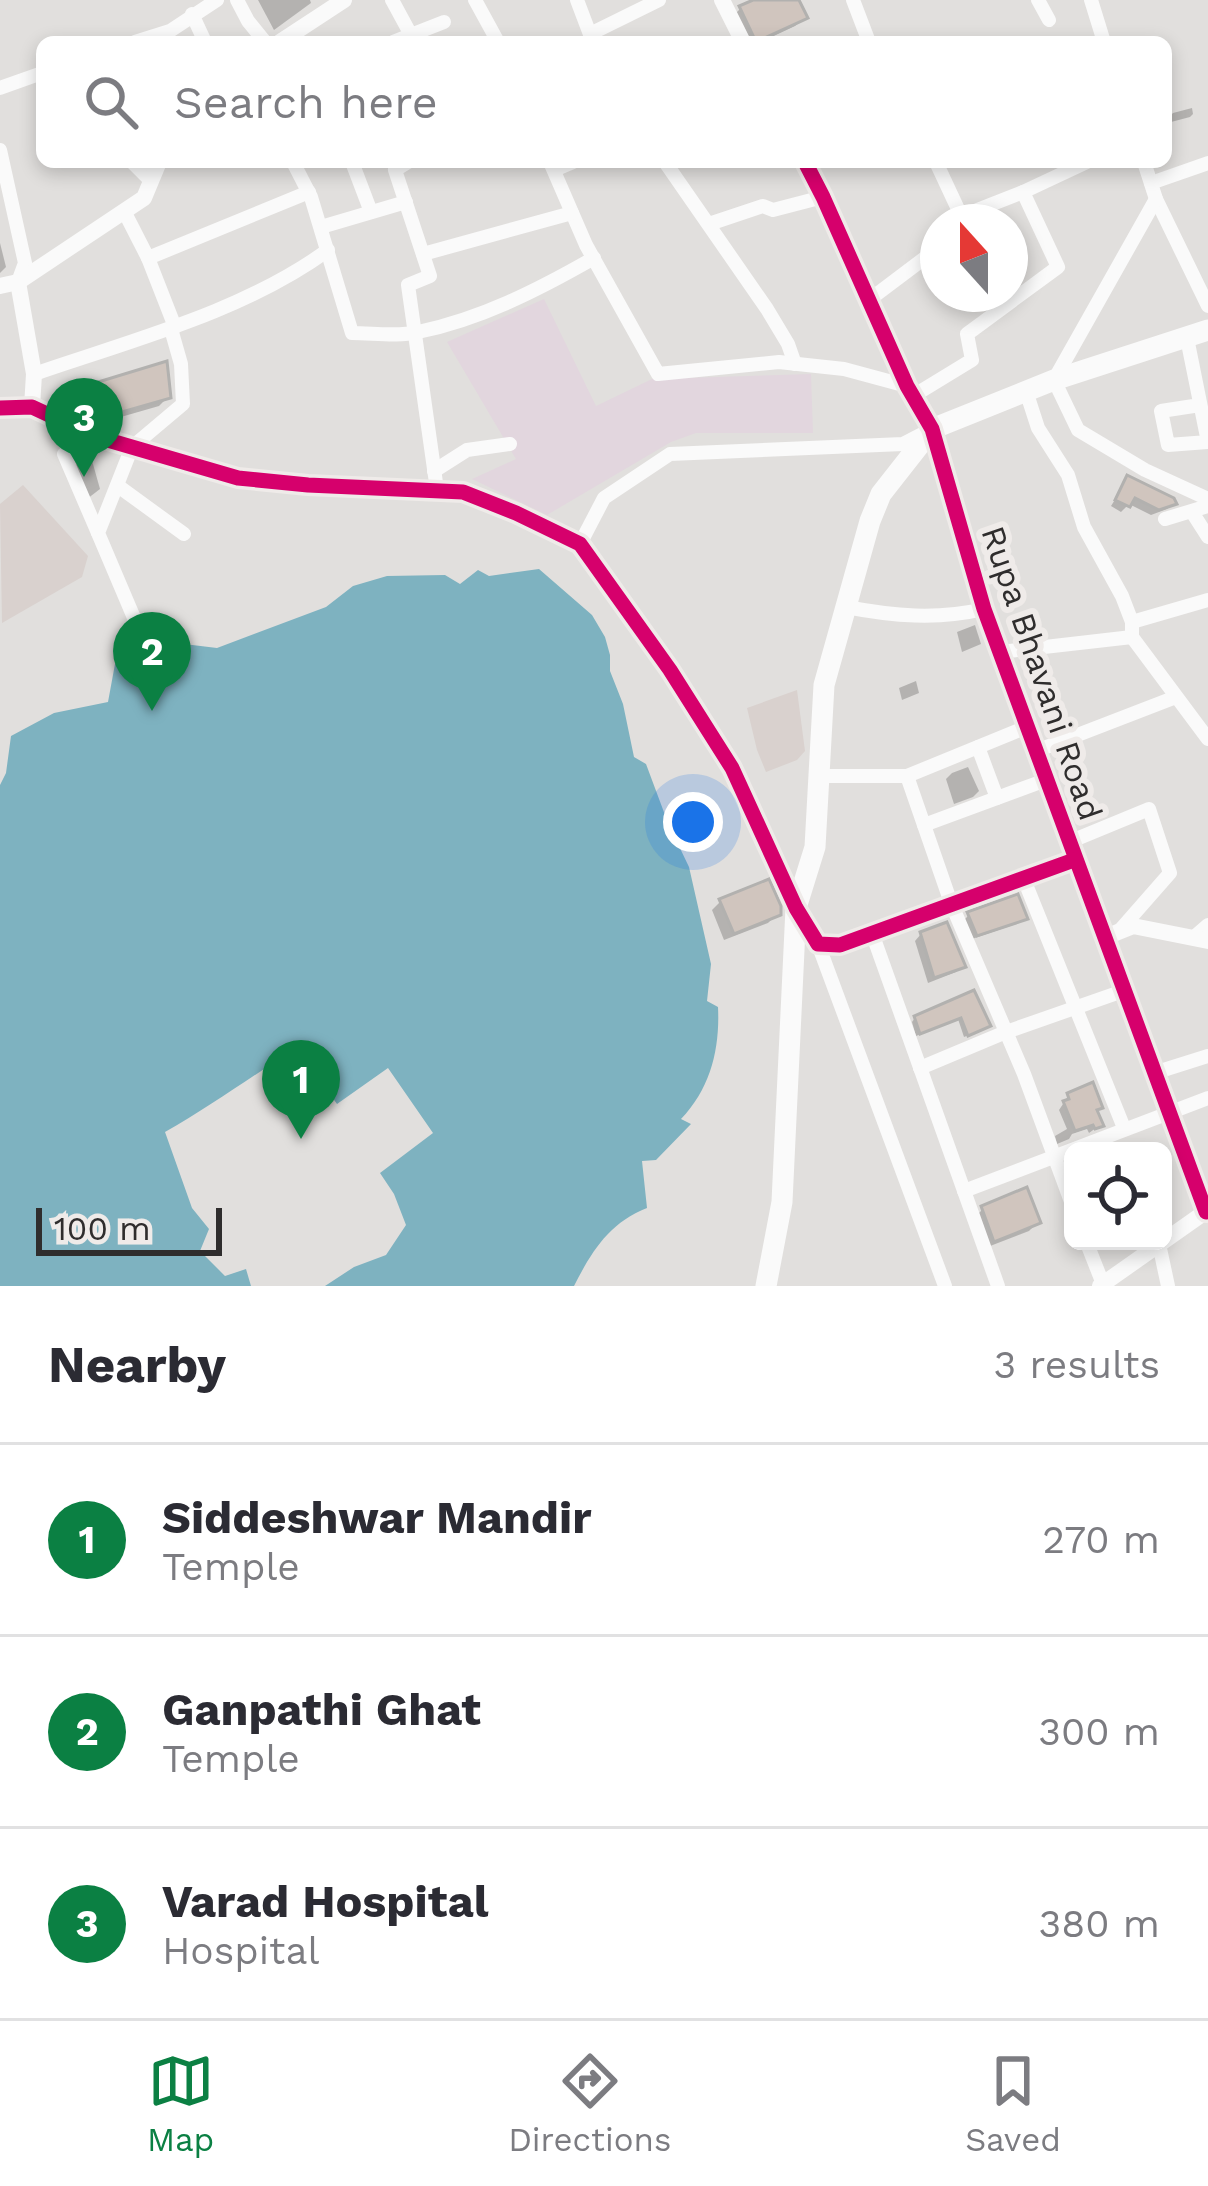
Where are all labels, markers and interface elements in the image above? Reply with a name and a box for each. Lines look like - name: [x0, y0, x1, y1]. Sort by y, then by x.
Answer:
- search box: [36, 36, 1172, 168]
- icon: search: [78, 69, 144, 135]
- text: Search here: [174, 76, 438, 129]
- north arrow: [920, 204, 1028, 312]
- pin: 3: [45, 378, 123, 477]
- street label: Rupa Bhavani Road: [973, 521, 1111, 825]
- pin: 2: [113, 612, 191, 711]
- your location: [663, 792, 723, 852]
- pin: 1: [262, 1040, 340, 1139]
- map controls: [1064, 1142, 1172, 1250]
- button: locate: [1064, 1142, 1172, 1250]
- scale bar: [36, 1202, 222, 1255]
- text: 100 m: [54, 1209, 151, 1248]
- text: Nearby: [48, 1335, 226, 1394]
- text: 3 results: [994, 1342, 1160, 1387]
- text: Siddeshwar Mandir: [162, 1491, 592, 1544]
- text: 1: [79, 1517, 95, 1562]
- text: 270 m: [1042, 1517, 1160, 1562]
- text: Temple: [162, 1544, 300, 1589]
- text: Ganpathi Ghat: [162, 1683, 481, 1736]
- text: 2: [75, 1709, 99, 1754]
- text: 300 m: [1038, 1709, 1160, 1754]
- text: Temple: [162, 1736, 300, 1781]
- text: Varad Hospital: [162, 1875, 488, 1928]
- text: 3: [75, 1901, 99, 1946]
- text: 380 m: [1039, 1901, 1160, 1946]
- text: Hospital: [162, 1928, 319, 1973]
- tab: Map: [147, 2048, 214, 2159]
- tab: Directions: [508, 2048, 671, 2159]
- tab: Saved: [965, 2048, 1061, 2159]

